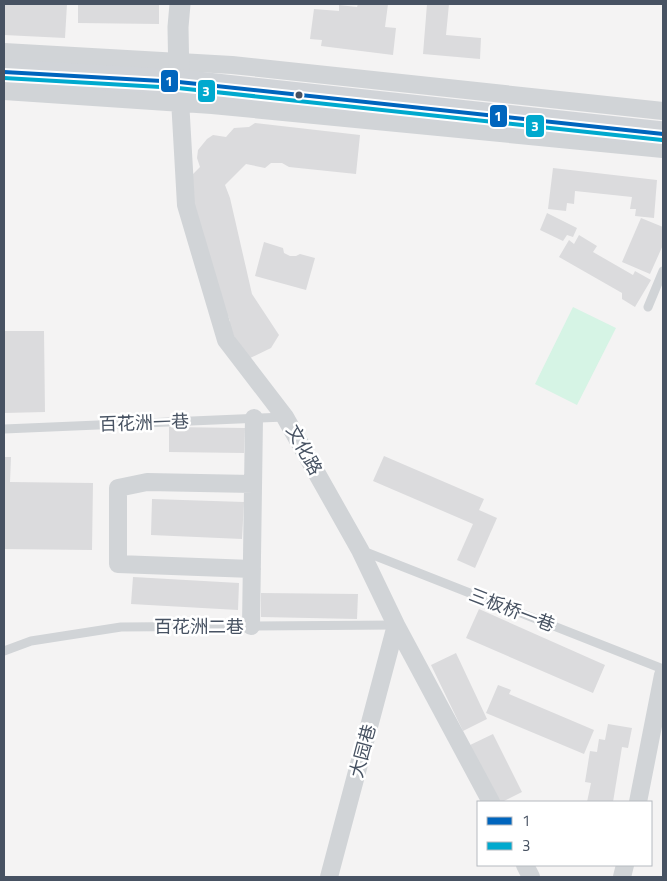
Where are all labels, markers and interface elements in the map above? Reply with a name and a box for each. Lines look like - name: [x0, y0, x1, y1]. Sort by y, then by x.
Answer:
- line badge: 1: [160, 69, 179, 93]
- text: 1: [165, 70, 173, 91]
- line badge: 3: [197, 79, 216, 103]
- text: 3: [202, 80, 210, 101]
- unlabelled marker: [294, 90, 304, 100]
- line badge: 1: [489, 104, 508, 128]
- text: 1: [494, 105, 502, 126]
- line badge: 3: [525, 114, 545, 138]
- text: 3: [531, 115, 539, 136]
- street label: 百花洲一巷: [99, 407, 189, 438]
- street label: 文化路: [280, 420, 329, 480]
- street label: 三板桥一巷: [465, 581, 559, 638]
- street label: 百花洲二巷: [154, 613, 244, 640]
- street label: 大园巷: [342, 721, 383, 780]
- legend: [477, 801, 652, 866]
- text: 1: [522, 809, 530, 832]
- text: 3: [522, 834, 530, 857]

